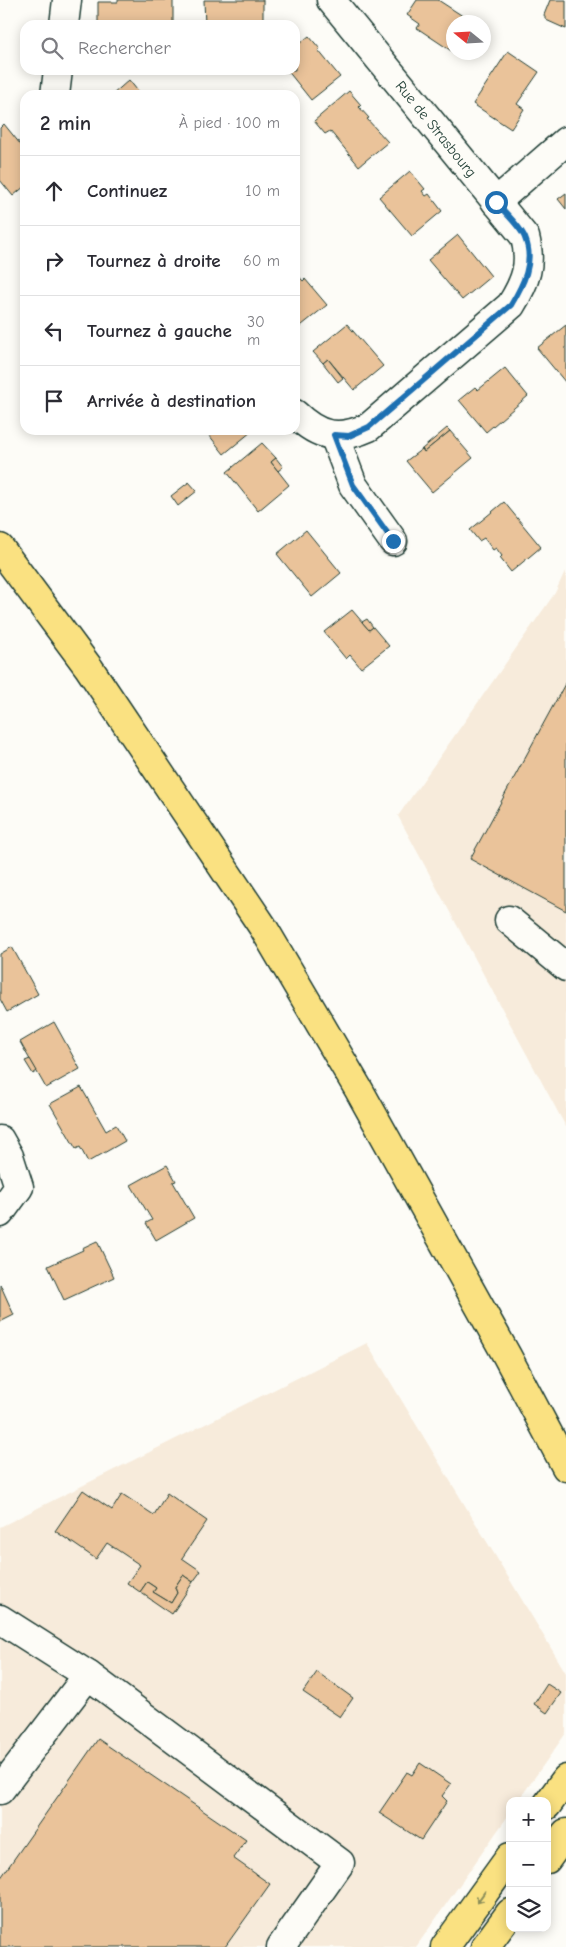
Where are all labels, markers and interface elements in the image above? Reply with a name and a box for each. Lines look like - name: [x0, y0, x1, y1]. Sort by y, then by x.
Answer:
- north arrow: [446, 15, 491, 60]
- search box: [20, 20, 300, 75]
- icon: search: [38, 34, 66, 62]
- text: Rechercher: [78, 37, 171, 59]
- street label: Rue de Strasbourg: [392, 77, 480, 181]
- text: 2 min: [40, 111, 91, 135]
- text: À pied · 100 m: [179, 114, 280, 132]
- icon: ahead: [40, 177, 68, 205]
- text: Continuez: [87, 180, 167, 202]
- text: 10 m: [245, 182, 280, 200]
- route start: [485, 191, 508, 214]
- icon: right: [40, 247, 68, 275]
- text: Tournez à droite: [87, 250, 221, 272]
- text: 60 m: [243, 252, 280, 270]
- text: 30 m: [247, 313, 265, 349]
- icon: left: [40, 317, 68, 345]
- text: Tournez à gauche: [87, 320, 232, 342]
- icon: arrive: [40, 387, 68, 415]
- text: Arrivée à destination: [87, 390, 256, 412]
- route end: [382, 530, 405, 553]
- map controls: [506, 1797, 551, 1932]
- button: +: [506, 1797, 551, 1842]
- button: −: [506, 1842, 551, 1887]
- button: layers: [506, 1887, 551, 1932]
- one-way arrow: [476, 1889, 486, 1903]

